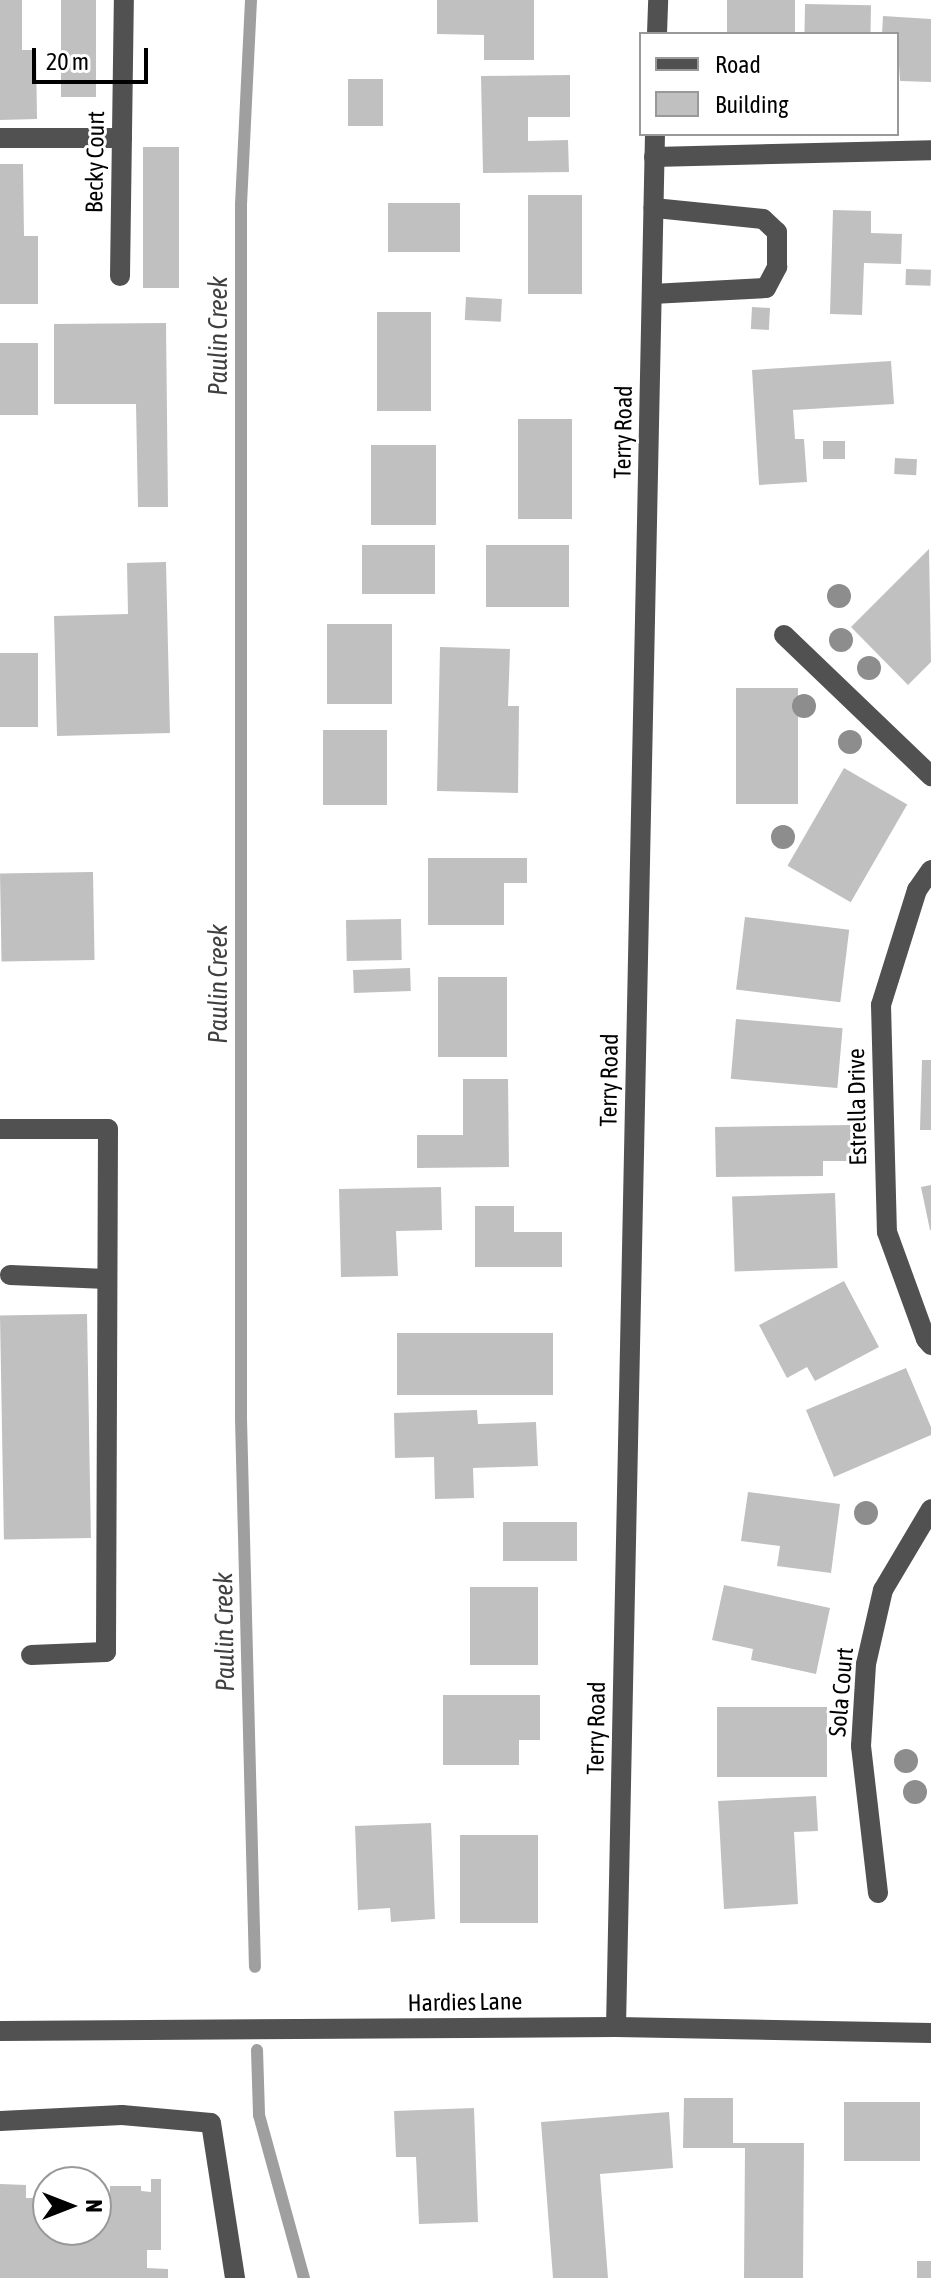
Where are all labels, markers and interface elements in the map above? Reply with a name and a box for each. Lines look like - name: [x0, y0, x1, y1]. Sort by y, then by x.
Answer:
- scale bar: [36, 32, 152, 82]
- legend: [639, 32, 899, 136]
- text: 20 m: [46, 48, 89, 75]
- text: Road: [715, 51, 761, 78]
- text: Building: [715, 91, 788, 118]
- street label: Becky Court: [80, 111, 110, 213]
- water label: Paulin Creek: [203, 276, 235, 396]
- street label: Terry Road: [608, 385, 638, 479]
- water label: Paulin Creek: [203, 924, 235, 1044]
- street label: Terry Road: [594, 1033, 624, 1127]
- street label: Estrella Drive: [842, 1048, 872, 1166]
- water label: Paulin Creek: [208, 1572, 242, 1692]
- street label: Sola Court: [823, 1646, 859, 1738]
- street label: Terry Road: [581, 1681, 611, 1775]
- street label: Hardies Lane: [407, 1987, 523, 2017]
- north arrow: [32, 2166, 112, 2246]
- text: N: [81, 2200, 107, 2212]

